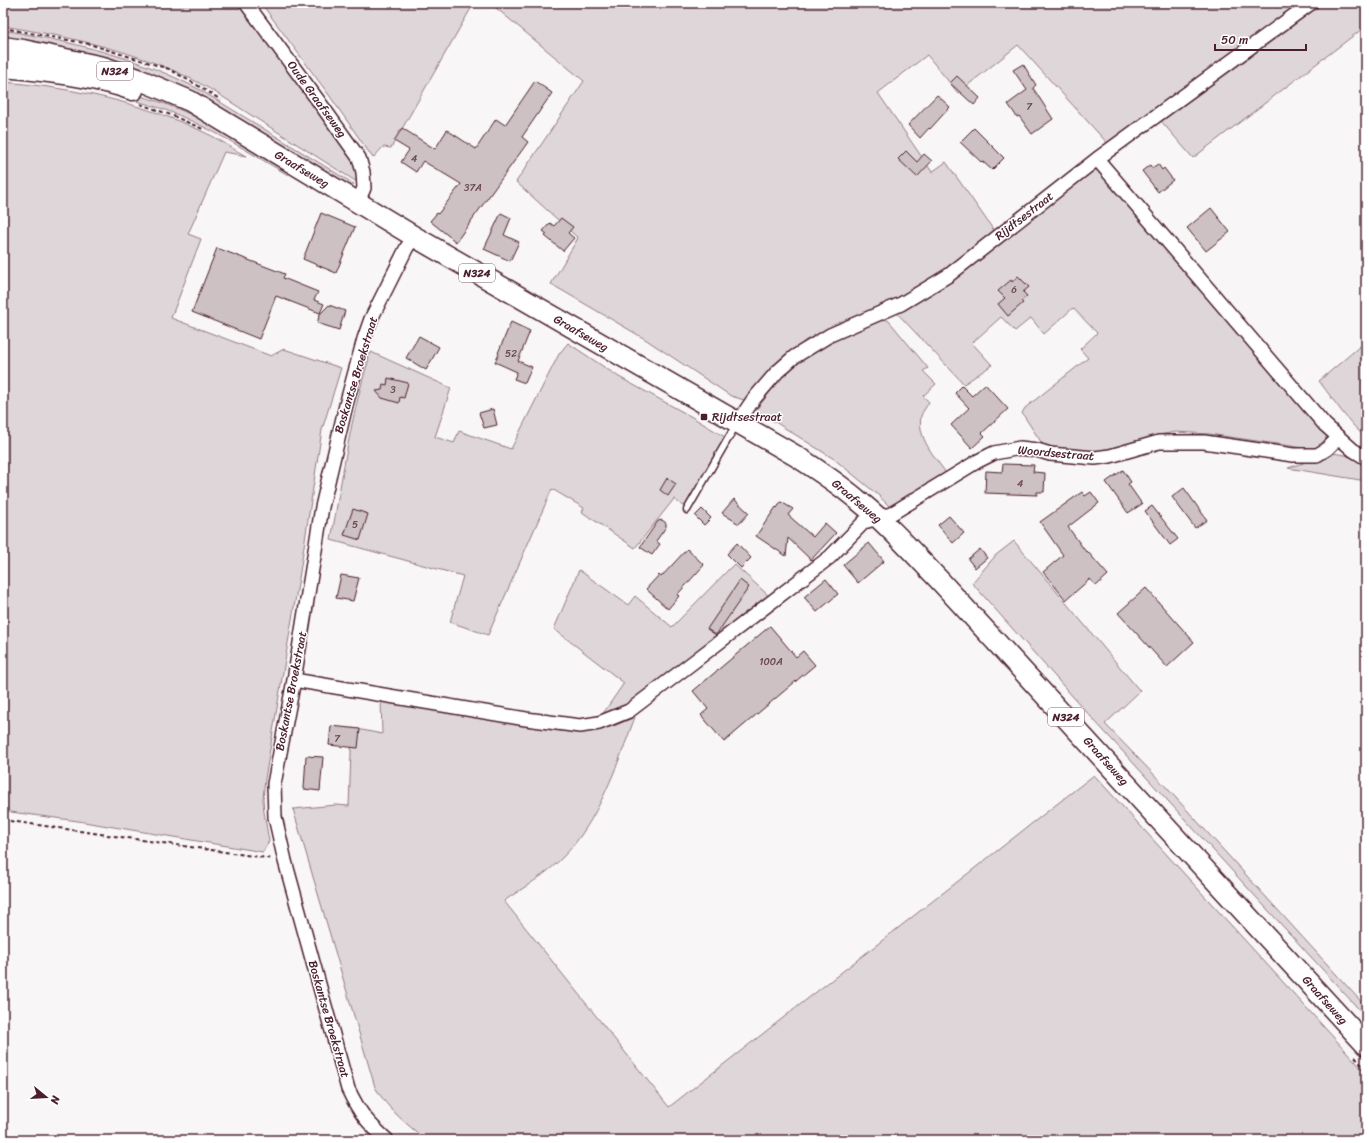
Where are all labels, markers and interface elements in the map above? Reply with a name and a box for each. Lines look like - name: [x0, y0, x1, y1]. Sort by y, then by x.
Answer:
- scale bar: [1215, 26, 1306, 52]
- text: 50 m: [1221, 29, 1248, 51]
- street label: Oude Graafseweg: [281, 56, 353, 142]
- road number: N324: [97, 62, 133, 80]
- house number: 7: [1026, 98, 1033, 116]
- street label: Graafseweg: [270, 144, 334, 194]
- house number: 4: [411, 150, 417, 168]
- house number: 37A: [464, 179, 482, 197]
- street label: Rijdtsestraat: [990, 186, 1058, 246]
- road number: N324: [459, 264, 495, 282]
- house number: 6: [1011, 281, 1017, 299]
- street label: Graafseweg: [549, 308, 613, 358]
- street label: Boskantse Broekstraat: [328, 314, 384, 436]
- house number: 52: [505, 345, 517, 363]
- house number: 3: [390, 381, 396, 399]
- place label: Rijdtsestraat: [712, 406, 782, 428]
- marker: Rijdtsestraat: [699, 412, 709, 422]
- street label: Woordsestraat: [1017, 439, 1095, 467]
- street label: Graafseweg: [827, 473, 887, 529]
- house number: 4: [1017, 475, 1023, 493]
- house number: 5: [352, 516, 358, 534]
- street label: Boskantse Broekstraat: [269, 629, 313, 753]
- house number: 100A: [759, 653, 783, 671]
- road number: N324: [1048, 708, 1084, 726]
- house number: 7: [334, 730, 341, 748]
- street label: Graafseweg: [1077, 731, 1135, 791]
- street label: Boskantse Broekstraat: [302, 958, 356, 1080]
- street label: Graafseweg: [1296, 970, 1354, 1030]
- north arrow: [26, 1077, 66, 1117]
- text: N: [45, 1092, 66, 1107]

